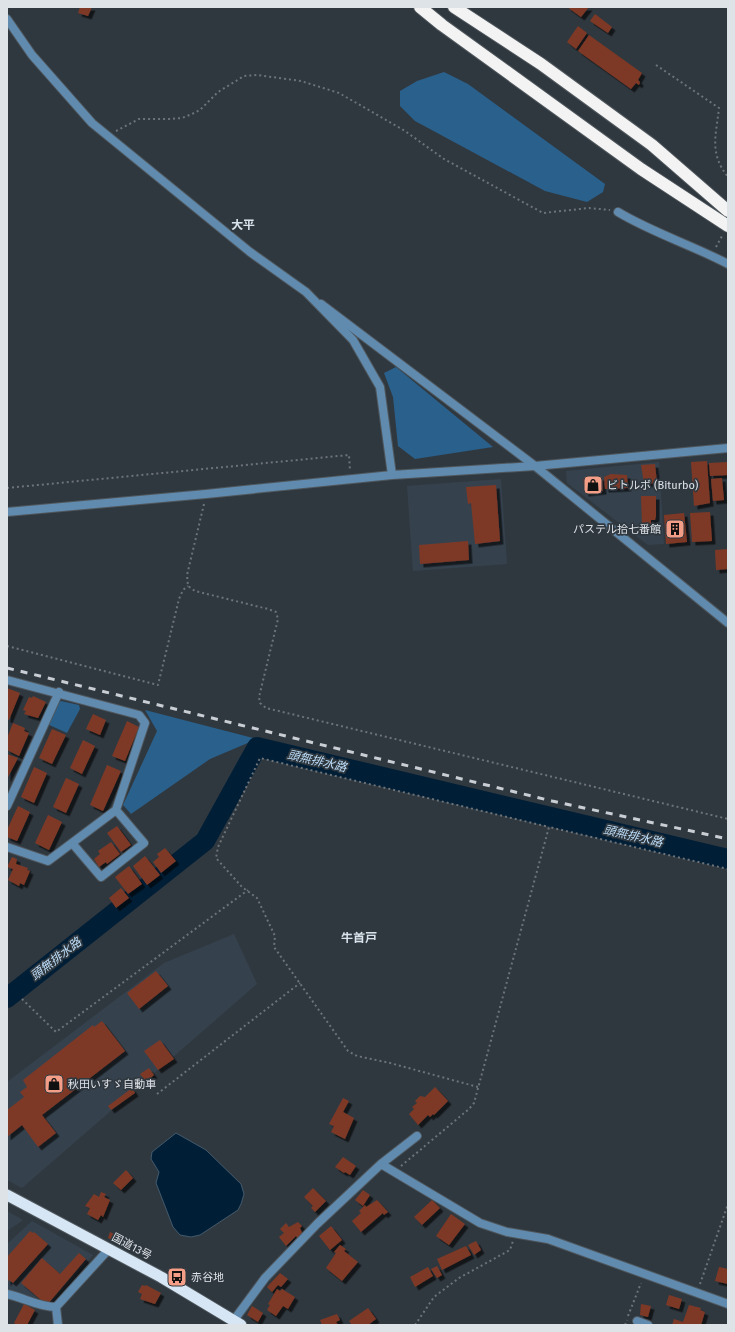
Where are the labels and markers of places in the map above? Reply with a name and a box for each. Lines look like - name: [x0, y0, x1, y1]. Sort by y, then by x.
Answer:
- shop icon: ビトルボ (Biturbo): [582, 474, 604, 496]
- place label: ビトルボ (Biturbo): [607, 479, 699, 492]
- building icon: パステル拾七番館: [664, 518, 686, 540]
- place label: パステル拾七番館: [573, 523, 661, 536]
- shop icon: 秋田いすゞ自動車: [43, 1073, 65, 1095]
- place label: 秋田いすゞ自動車: [68, 1078, 156, 1091]
- bus stop icon: 赤谷地: [166, 1266, 188, 1288]
- place label: 赤谷地: [191, 1271, 224, 1284]

